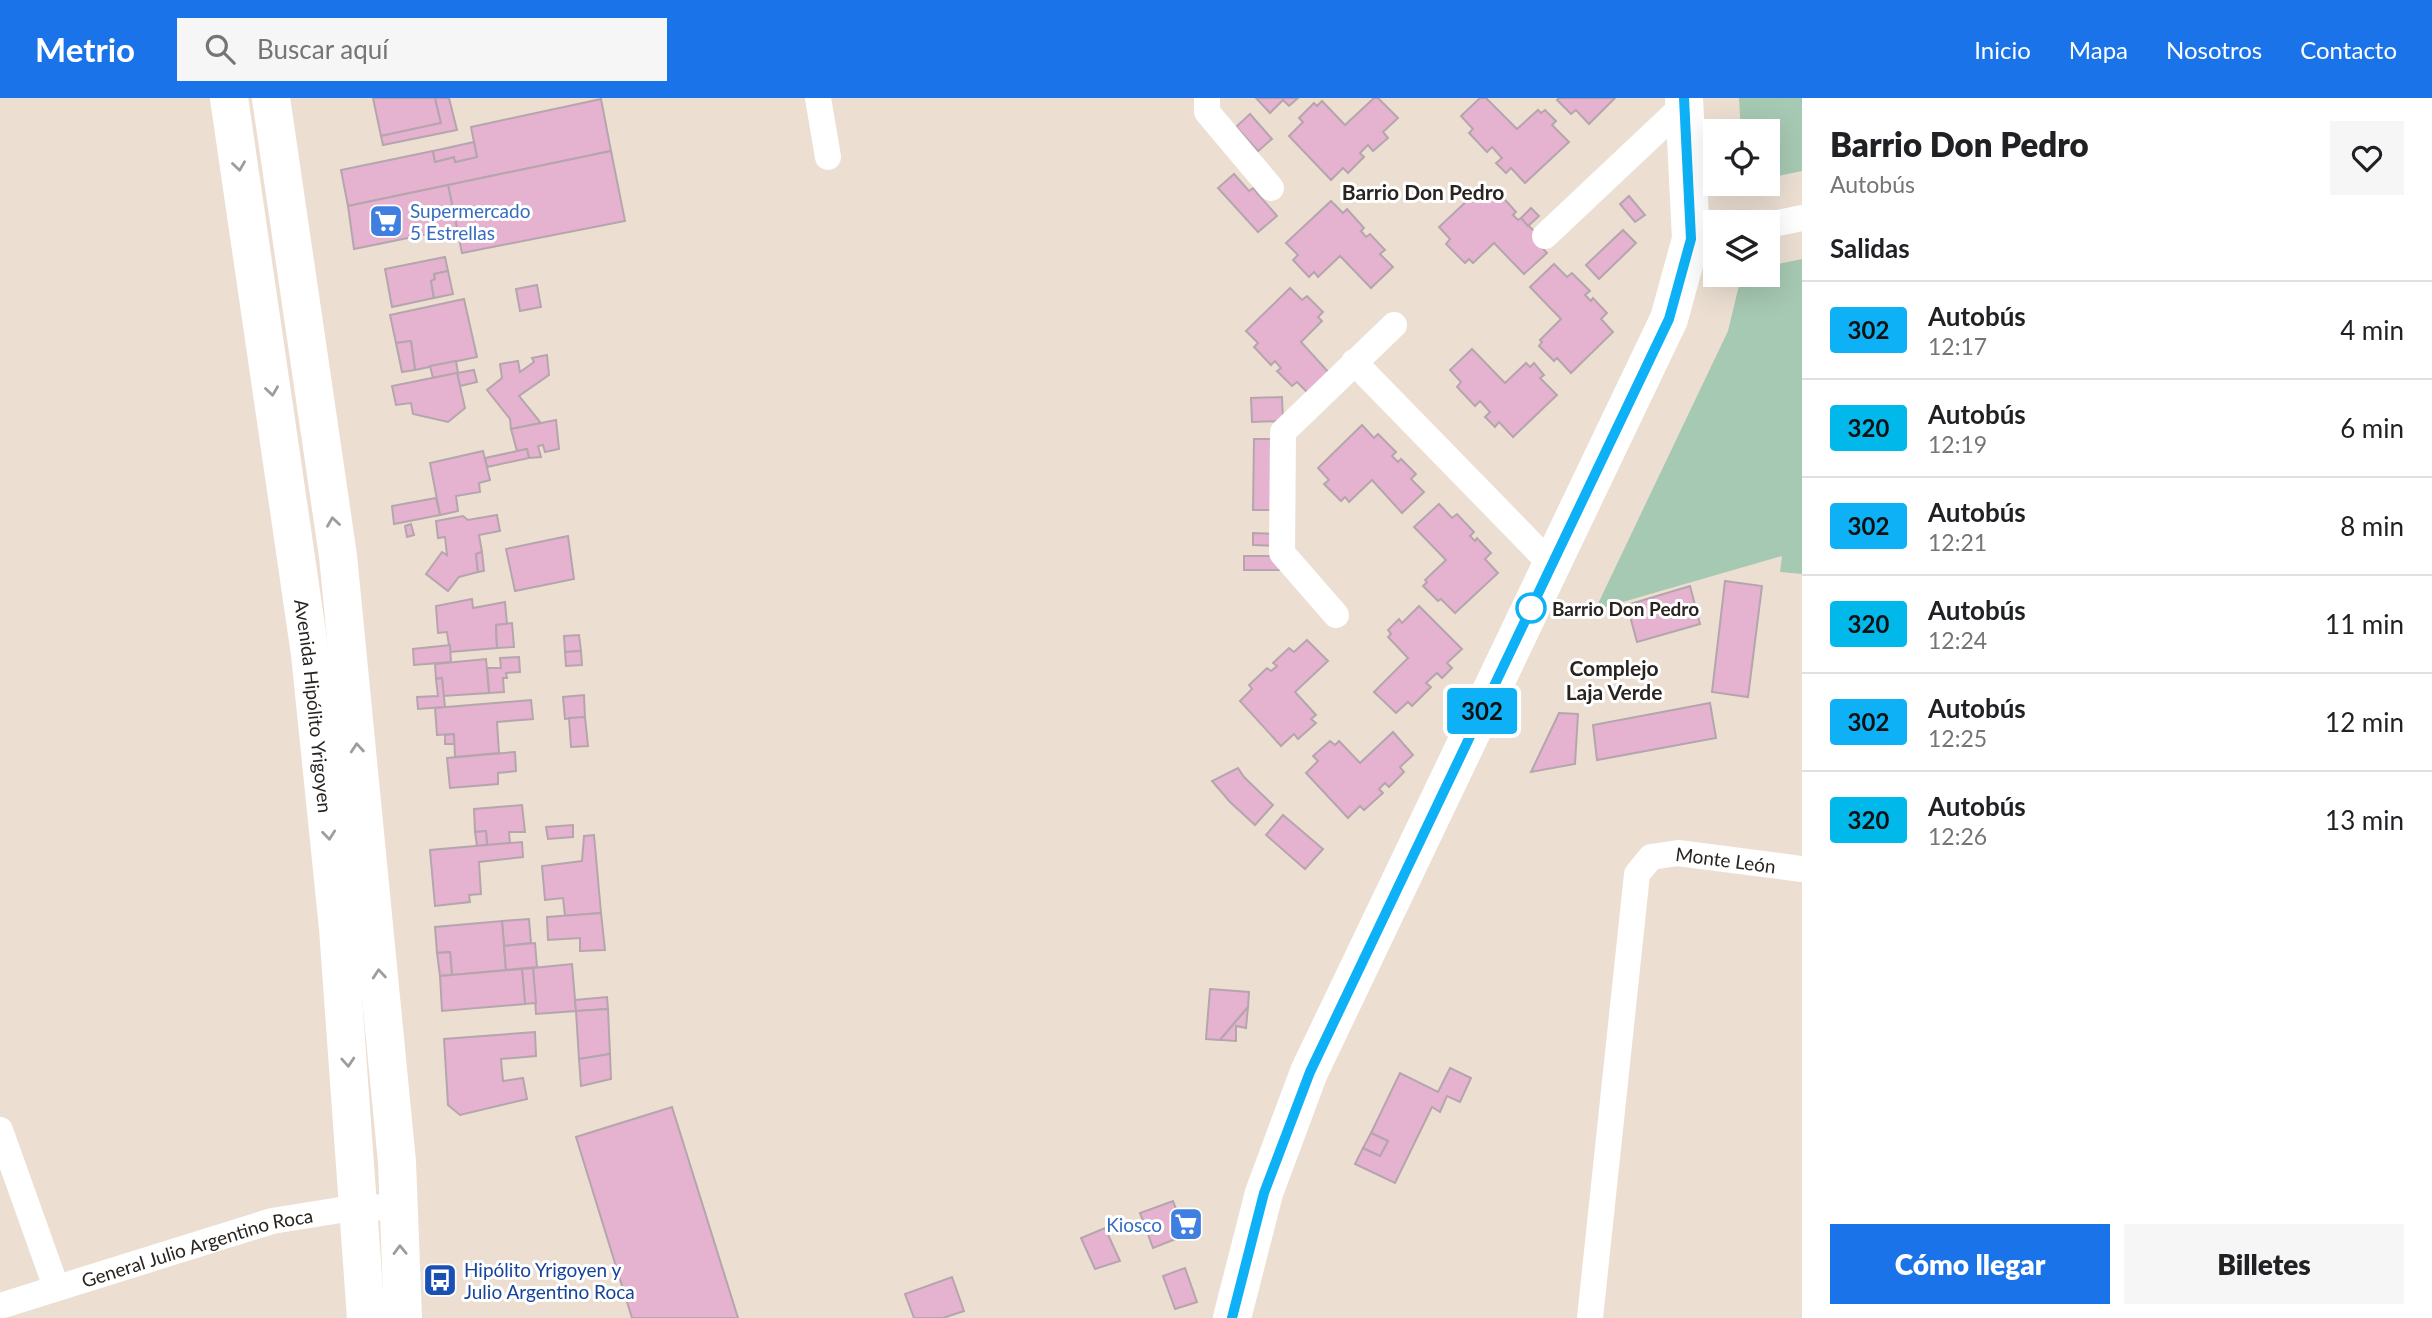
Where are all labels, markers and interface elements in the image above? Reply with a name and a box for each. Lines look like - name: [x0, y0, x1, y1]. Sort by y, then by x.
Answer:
- search box: [177, 18, 667, 81]
- text: Metrio: [35, 29, 135, 69]
- icon: search: [201, 30, 239, 68]
- text: Buscar aquí: [257, 33, 388, 65]
- text: Inicio: [1974, 35, 2031, 64]
- text: Mapa: [2069, 35, 2128, 64]
- text: Nosotros: [2166, 35, 2262, 64]
- text: Contacto: [2300, 35, 2397, 64]
- map controls: [1703, 119, 1780, 287]
- button: locate: [1703, 119, 1780, 196]
- button: heart: [2330, 121, 2404, 195]
- text: Barrio Don Pedro: [1830, 124, 2089, 164]
- one-way arrow: [231, 160, 246, 171]
- text: Autobús: [1830, 170, 1915, 198]
- district label: Barrio Don Pedro: [1342, 179, 1504, 204]
- place label: Supermercado 5 Estrellas: [410, 199, 530, 244]
- supermarket icon: Supermercado 5 Estrellas: [367, 202, 405, 240]
- button: layers: [1703, 210, 1780, 287]
- text: Salidas: [1830, 232, 1910, 264]
- text: Autobús: [1928, 300, 2026, 332]
- text: 4 min: [2340, 314, 2404, 346]
- text: 302: [1848, 315, 1889, 344]
- text: 12:17: [1928, 332, 1987, 360]
- one-way arrow: [264, 385, 279, 397]
- text: Autobús: [1928, 398, 2026, 430]
- text: 6 min: [2340, 412, 2404, 444]
- text: 320: [1848, 413, 1889, 442]
- text: 12:19: [1928, 430, 1987, 458]
- text: Autobús: [1928, 496, 2026, 528]
- text: 8 min: [2340, 510, 2404, 542]
- text: 302: [1848, 511, 1889, 540]
- one-way arrow: [326, 516, 341, 527]
- text: 12:21: [1928, 528, 1987, 556]
- marker: Barrio Don Pedro: [1516, 593, 1546, 623]
- text: Autobús: [1928, 594, 2026, 626]
- place label: Barrio Don Pedro: [1552, 597, 1699, 620]
- street label: Avenida Hipólito Yrigoyen: [291, 598, 338, 814]
- text: 11 min: [2325, 608, 2404, 640]
- text: 320: [1848, 609, 1889, 638]
- text: 12:24: [1928, 626, 1987, 654]
- district label: Complejo Laja Verde: [1566, 655, 1662, 704]
- line badge: 302: [1442, 688, 1522, 734]
- text: Autobús: [1928, 692, 2026, 724]
- text: 302: [1461, 696, 1503, 725]
- text: 12 min: [2325, 706, 2404, 738]
- text: 302: [1848, 707, 1889, 736]
- text: 12:25: [1928, 724, 1987, 752]
- one-way arrow: [350, 742, 365, 753]
- text: Autobús: [1928, 790, 2026, 822]
- text: 13 min: [2325, 804, 2404, 836]
- text: 320: [1848, 805, 1889, 834]
- text: 12:26: [1928, 822, 1987, 850]
- one-way arrow: [321, 829, 336, 841]
- street label: Monte León: [1674, 841, 1777, 877]
- one-way arrow: [371, 968, 386, 980]
- one-way arrow: [340, 1056, 355, 1067]
- street label: General Julio Argentino Roca: [79, 1203, 314, 1291]
- supermarket icon: Kiosco: [1167, 1205, 1205, 1243]
- place label: Kiosco: [1106, 1213, 1162, 1236]
- button: Cómo llegar: [1830, 1224, 2110, 1304]
- button: Billetes: [2124, 1224, 2404, 1304]
- one-way arrow: [392, 1244, 407, 1255]
- place label: Hipólito Yrigoyen y Julio Argentino Roca: [464, 1258, 635, 1303]
- bus stop icon: Hipólito Yrigoyen y Julio Argentino Roca: [421, 1261, 459, 1299]

